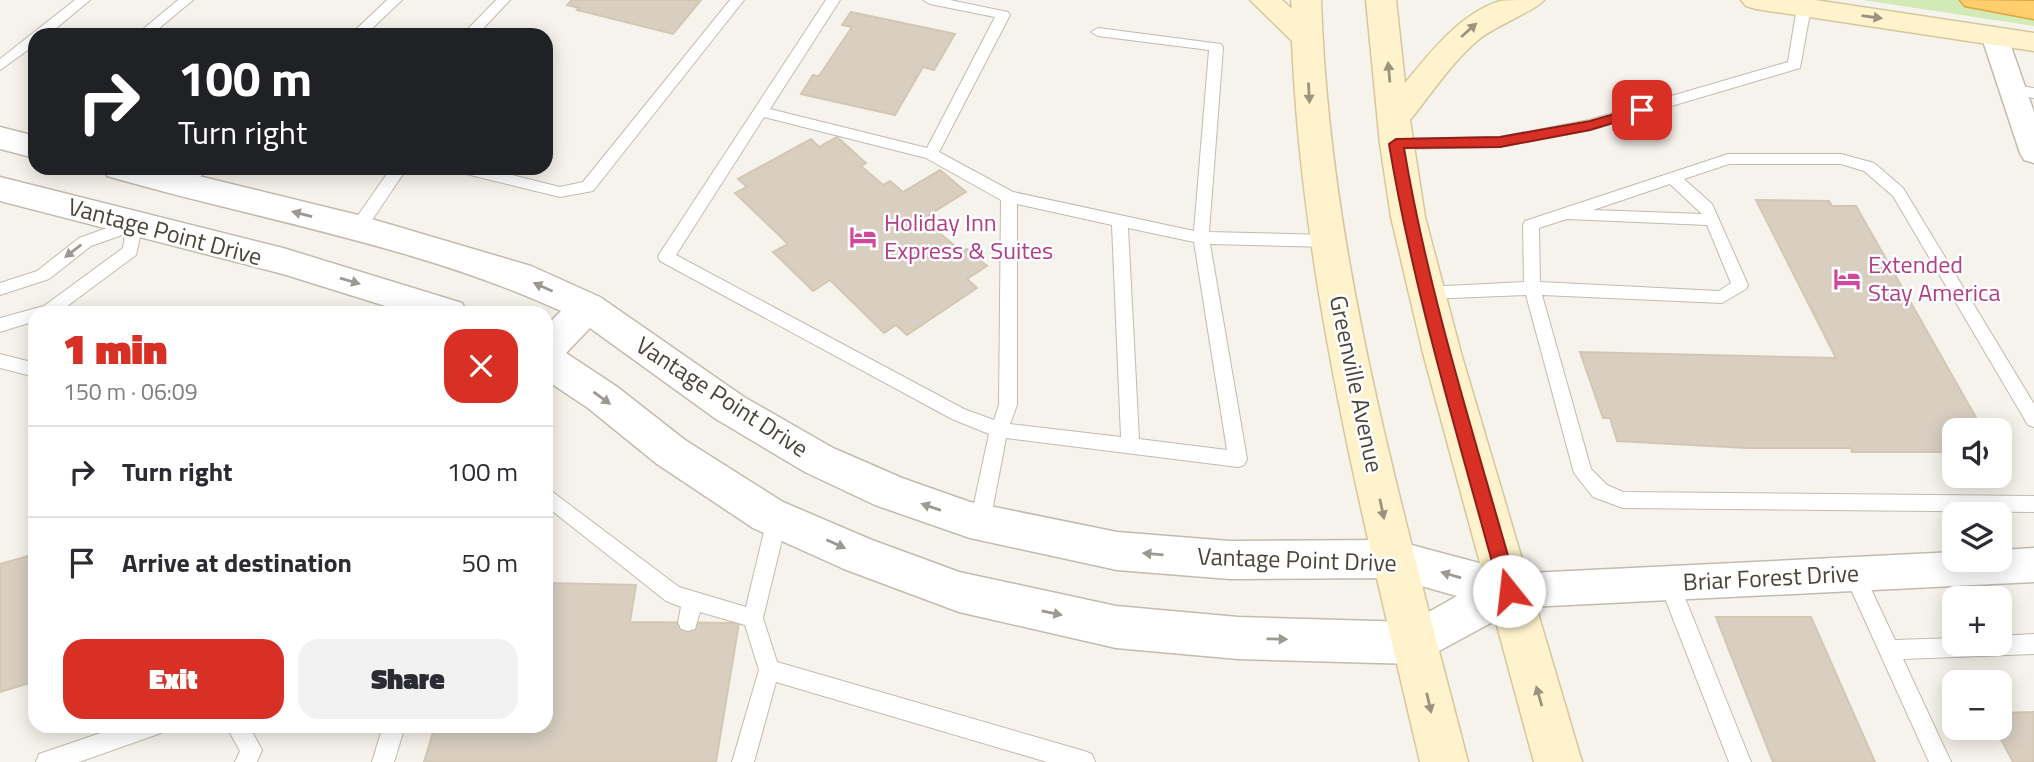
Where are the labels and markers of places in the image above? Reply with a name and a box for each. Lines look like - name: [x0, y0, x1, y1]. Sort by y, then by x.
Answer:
- pin: [1612, 80, 1672, 140]
- place label: Holiday Inn Express & Suites: [884, 204, 1053, 268]
- hotel icon: Holiday Inn Express & Suites: [848, 222, 878, 252]
- place label: Extended Stay America: [1868, 246, 2001, 310]
- hotel icon: Extended Stay America: [1832, 264, 1862, 294]

